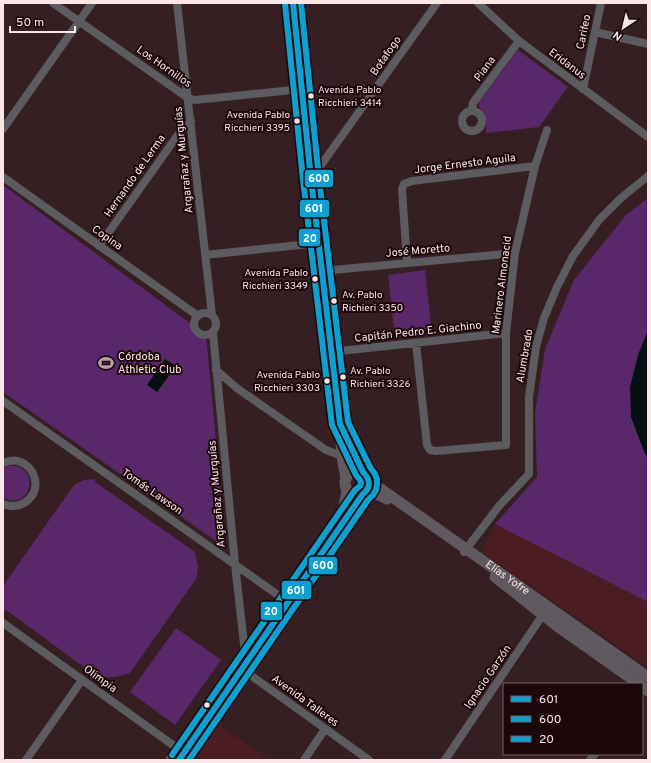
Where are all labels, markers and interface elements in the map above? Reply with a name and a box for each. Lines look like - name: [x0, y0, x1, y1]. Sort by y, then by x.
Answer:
- scale bar: [10, 8, 75, 34]
- north arrow: [603, 8, 643, 48]
- street label: Carifeo: [573, 13, 595, 51]
- text: 50 m: [16, 15, 44, 31]
- text: N: [611, 27, 625, 43]
- street label: Botafogo: [367, 33, 405, 79]
- street label: Los Hornillos: [134, 43, 194, 91]
- street label: Eridanus: [546, 45, 588, 83]
- street label: Piana: [471, 54, 499, 84]
- place label: Avenida Pablo Ricchieri 3414: [318, 84, 382, 110]
- marker: Avenida Pablo Ricchieri 3414: [306, 91, 316, 101]
- street label: Argarañaz y Murguías: [171, 106, 197, 214]
- place label: Avenida Pablo Ricchieri 3395: [224, 109, 290, 135]
- marker: Avenida Pablo Ricchieri 3395: [292, 116, 302, 126]
- street label: Hernando de Lerma: [101, 132, 169, 220]
- street label: Jorge Ernesto Aguila: [413, 151, 517, 177]
- line badge: 600: [304, 169, 334, 188]
- text: 600: [308, 172, 330, 186]
- line badge: 601: [299, 199, 330, 218]
- text: 601: [305, 202, 323, 216]
- street label: Copina: [89, 222, 125, 254]
- line badge: 20: [298, 228, 321, 247]
- text: 20: [303, 232, 317, 246]
- street label: Marinero Almonacid: [489, 235, 515, 335]
- street label: José Moretto: [385, 241, 451, 261]
- place label: Avenida Pablo Ricchieri 3349: [242, 267, 308, 293]
- marker: Avenida Pablo Ricchieri 3349: [310, 274, 320, 284]
- place label: Av. Pablo Richieri 3350: [342, 289, 403, 315]
- marker: Av. Pablo Richieri 3350: [329, 296, 339, 306]
- street label: Capitán Pedro E. Giachino: [354, 318, 482, 346]
- street label: Alumbrado: [513, 328, 537, 384]
- place label: Córdoba Athletic Club: [118, 350, 181, 377]
- sports icon: Córdoba Athletic Club: [97, 354, 115, 372]
- place label: Av. Pablo Richieri 3326: [350, 365, 411, 391]
- place label: Avenida Pablo Ricchieri 3303: [254, 369, 320, 395]
- marker: Av. Pablo Richieri 3326: [338, 372, 348, 382]
- marker: Avenida Pablo Ricchieri 3303: [322, 376, 332, 386]
- street label: Argarañaz y Murguías: [205, 440, 229, 548]
- street label: Tomás Lawson: [119, 466, 185, 518]
- line badge: 600: [308, 556, 338, 575]
- street label: Elías Yofre: [483, 558, 532, 599]
- text: 600: [312, 559, 334, 573]
- line badge: 601: [281, 580, 312, 600]
- text: 601: [287, 584, 305, 598]
- line badge: 20: [260, 601, 283, 621]
- text: 20: [264, 605, 278, 619]
- street label: Ignacio Garzón: [461, 642, 515, 712]
- street label: Olimpia: [81, 662, 120, 696]
- street label: Avenida Talleres: [269, 672, 341, 730]
- legend: [503, 683, 643, 755]
- text: 601: [539, 692, 558, 708]
- unlabelled marker: [202, 700, 212, 710]
- text: 600: [539, 712, 561, 728]
- text: 20: [539, 732, 554, 748]

